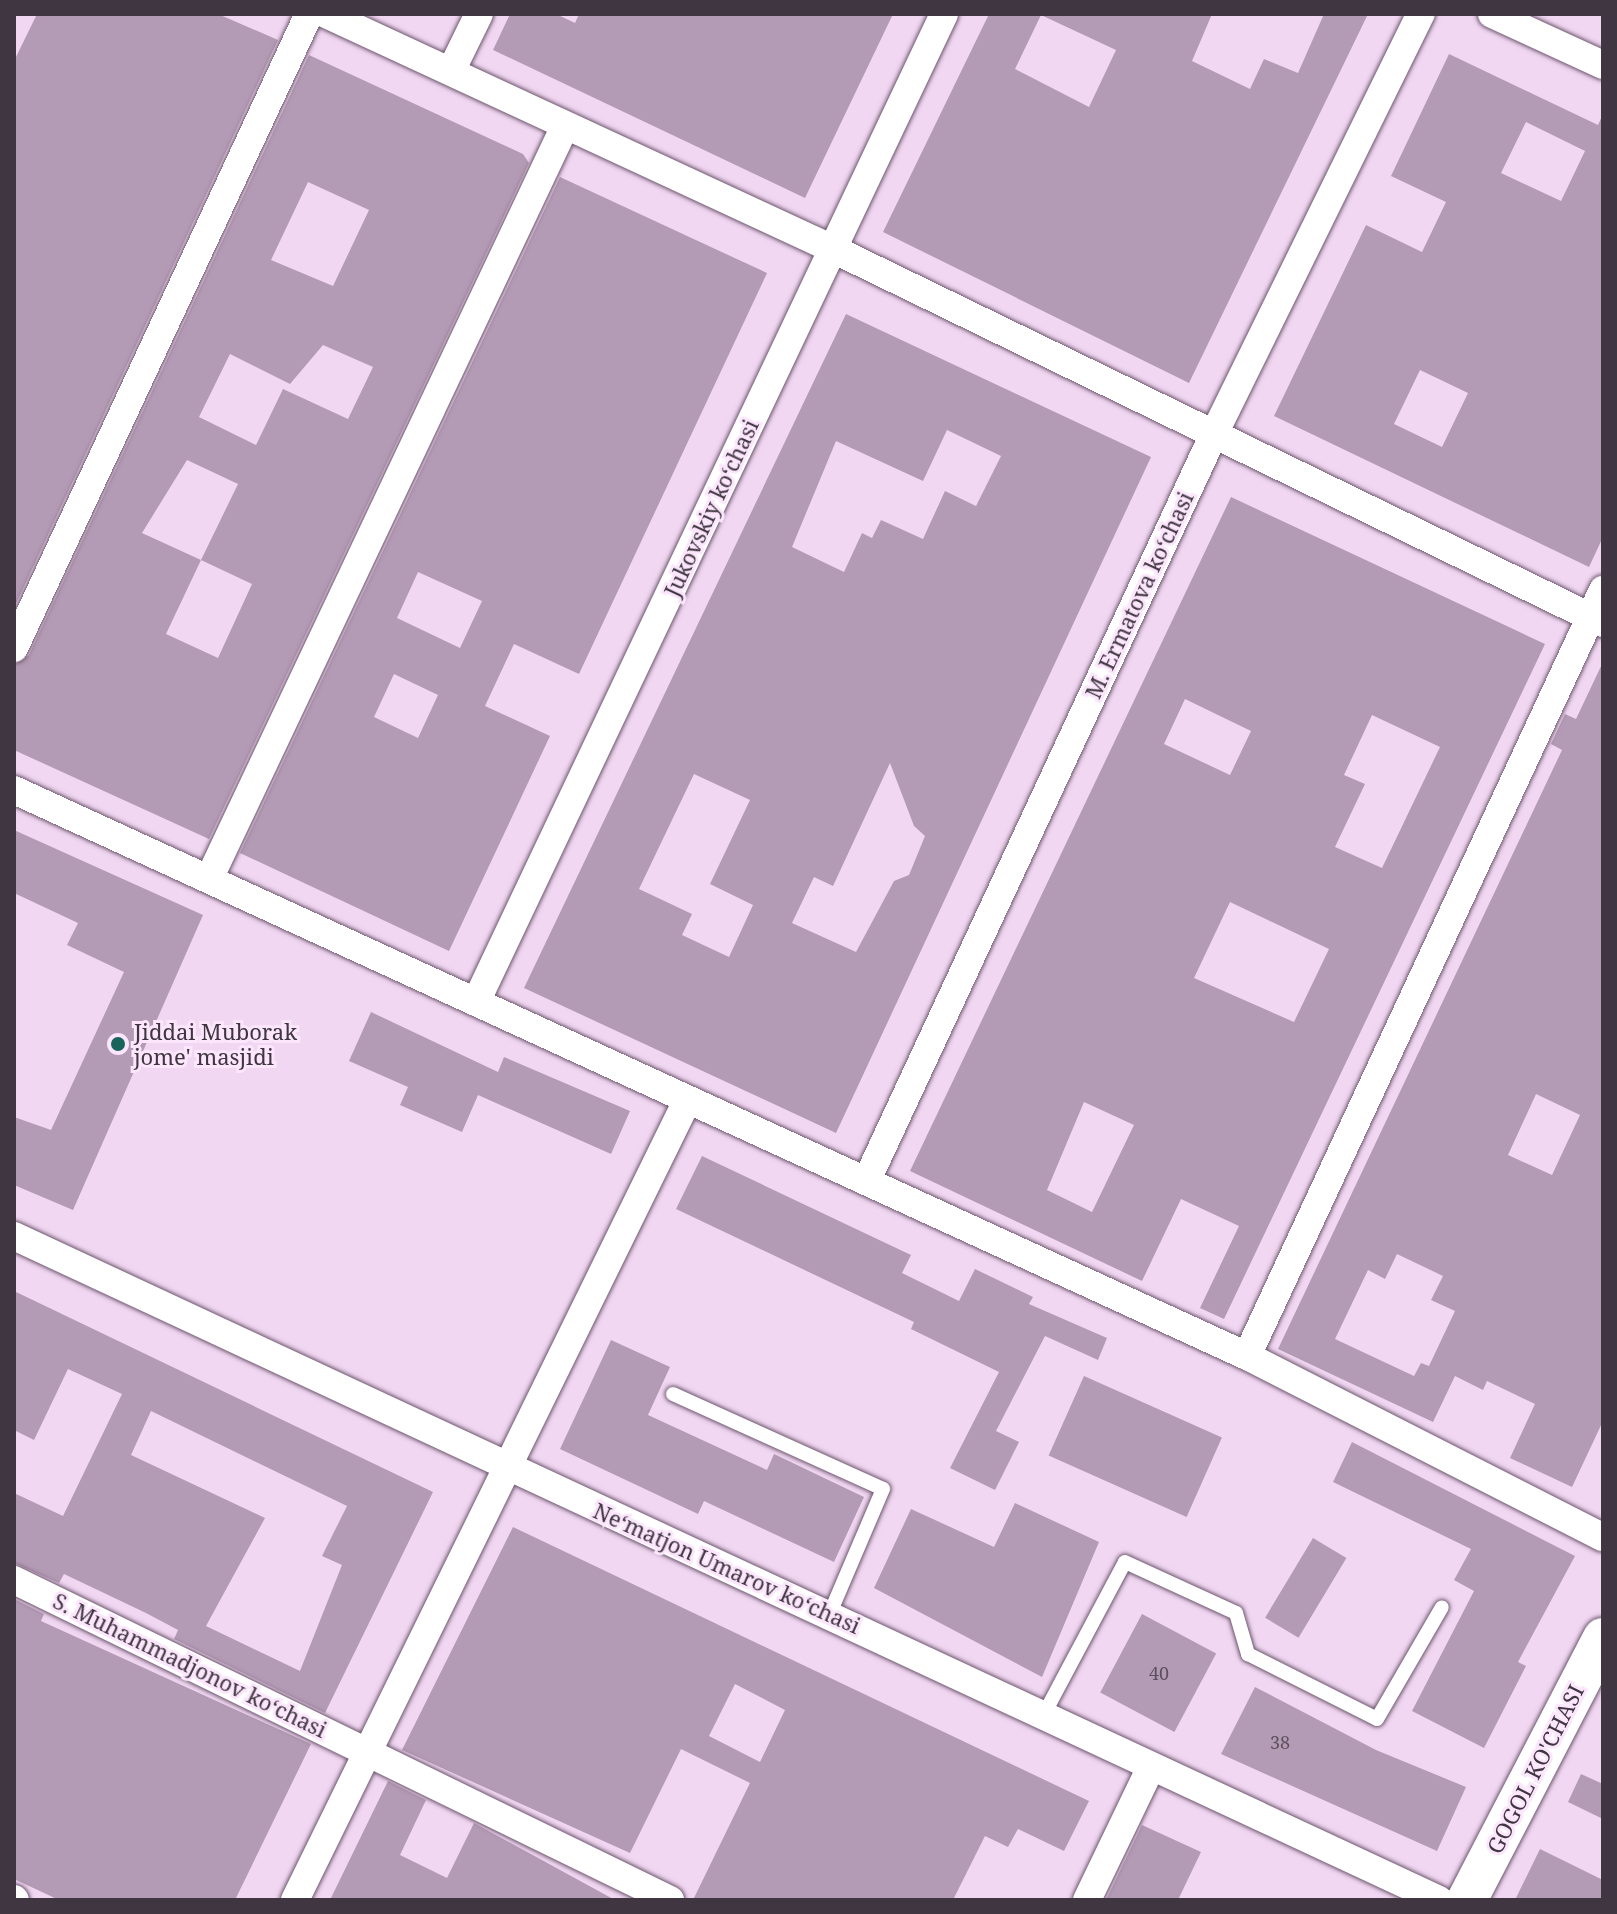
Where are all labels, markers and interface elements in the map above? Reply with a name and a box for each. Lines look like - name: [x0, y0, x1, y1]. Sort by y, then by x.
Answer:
- street label: Jukovskiy koʻchasi: [658, 415, 764, 601]
- street label: M. Ermatova koʻchasi: [1079, 487, 1199, 703]
- place label: Jiddai Muborak jome' masjidi: [134, 1018, 297, 1070]
- marker: Jiddai Muborak jome' masjidi: [109, 1035, 127, 1053]
- street label: Neʻmatjon Umarov koʻchasi: [589, 1497, 865, 1639]
- street label: S. Muhammadjonov koʻchasi: [49, 1587, 331, 1743]
- house number: 40: [1149, 1662, 1169, 1684]
- street label: GOGOL KO'CHASI: [1481, 1680, 1589, 1858]
- house number: 38: [1270, 1731, 1290, 1753]

